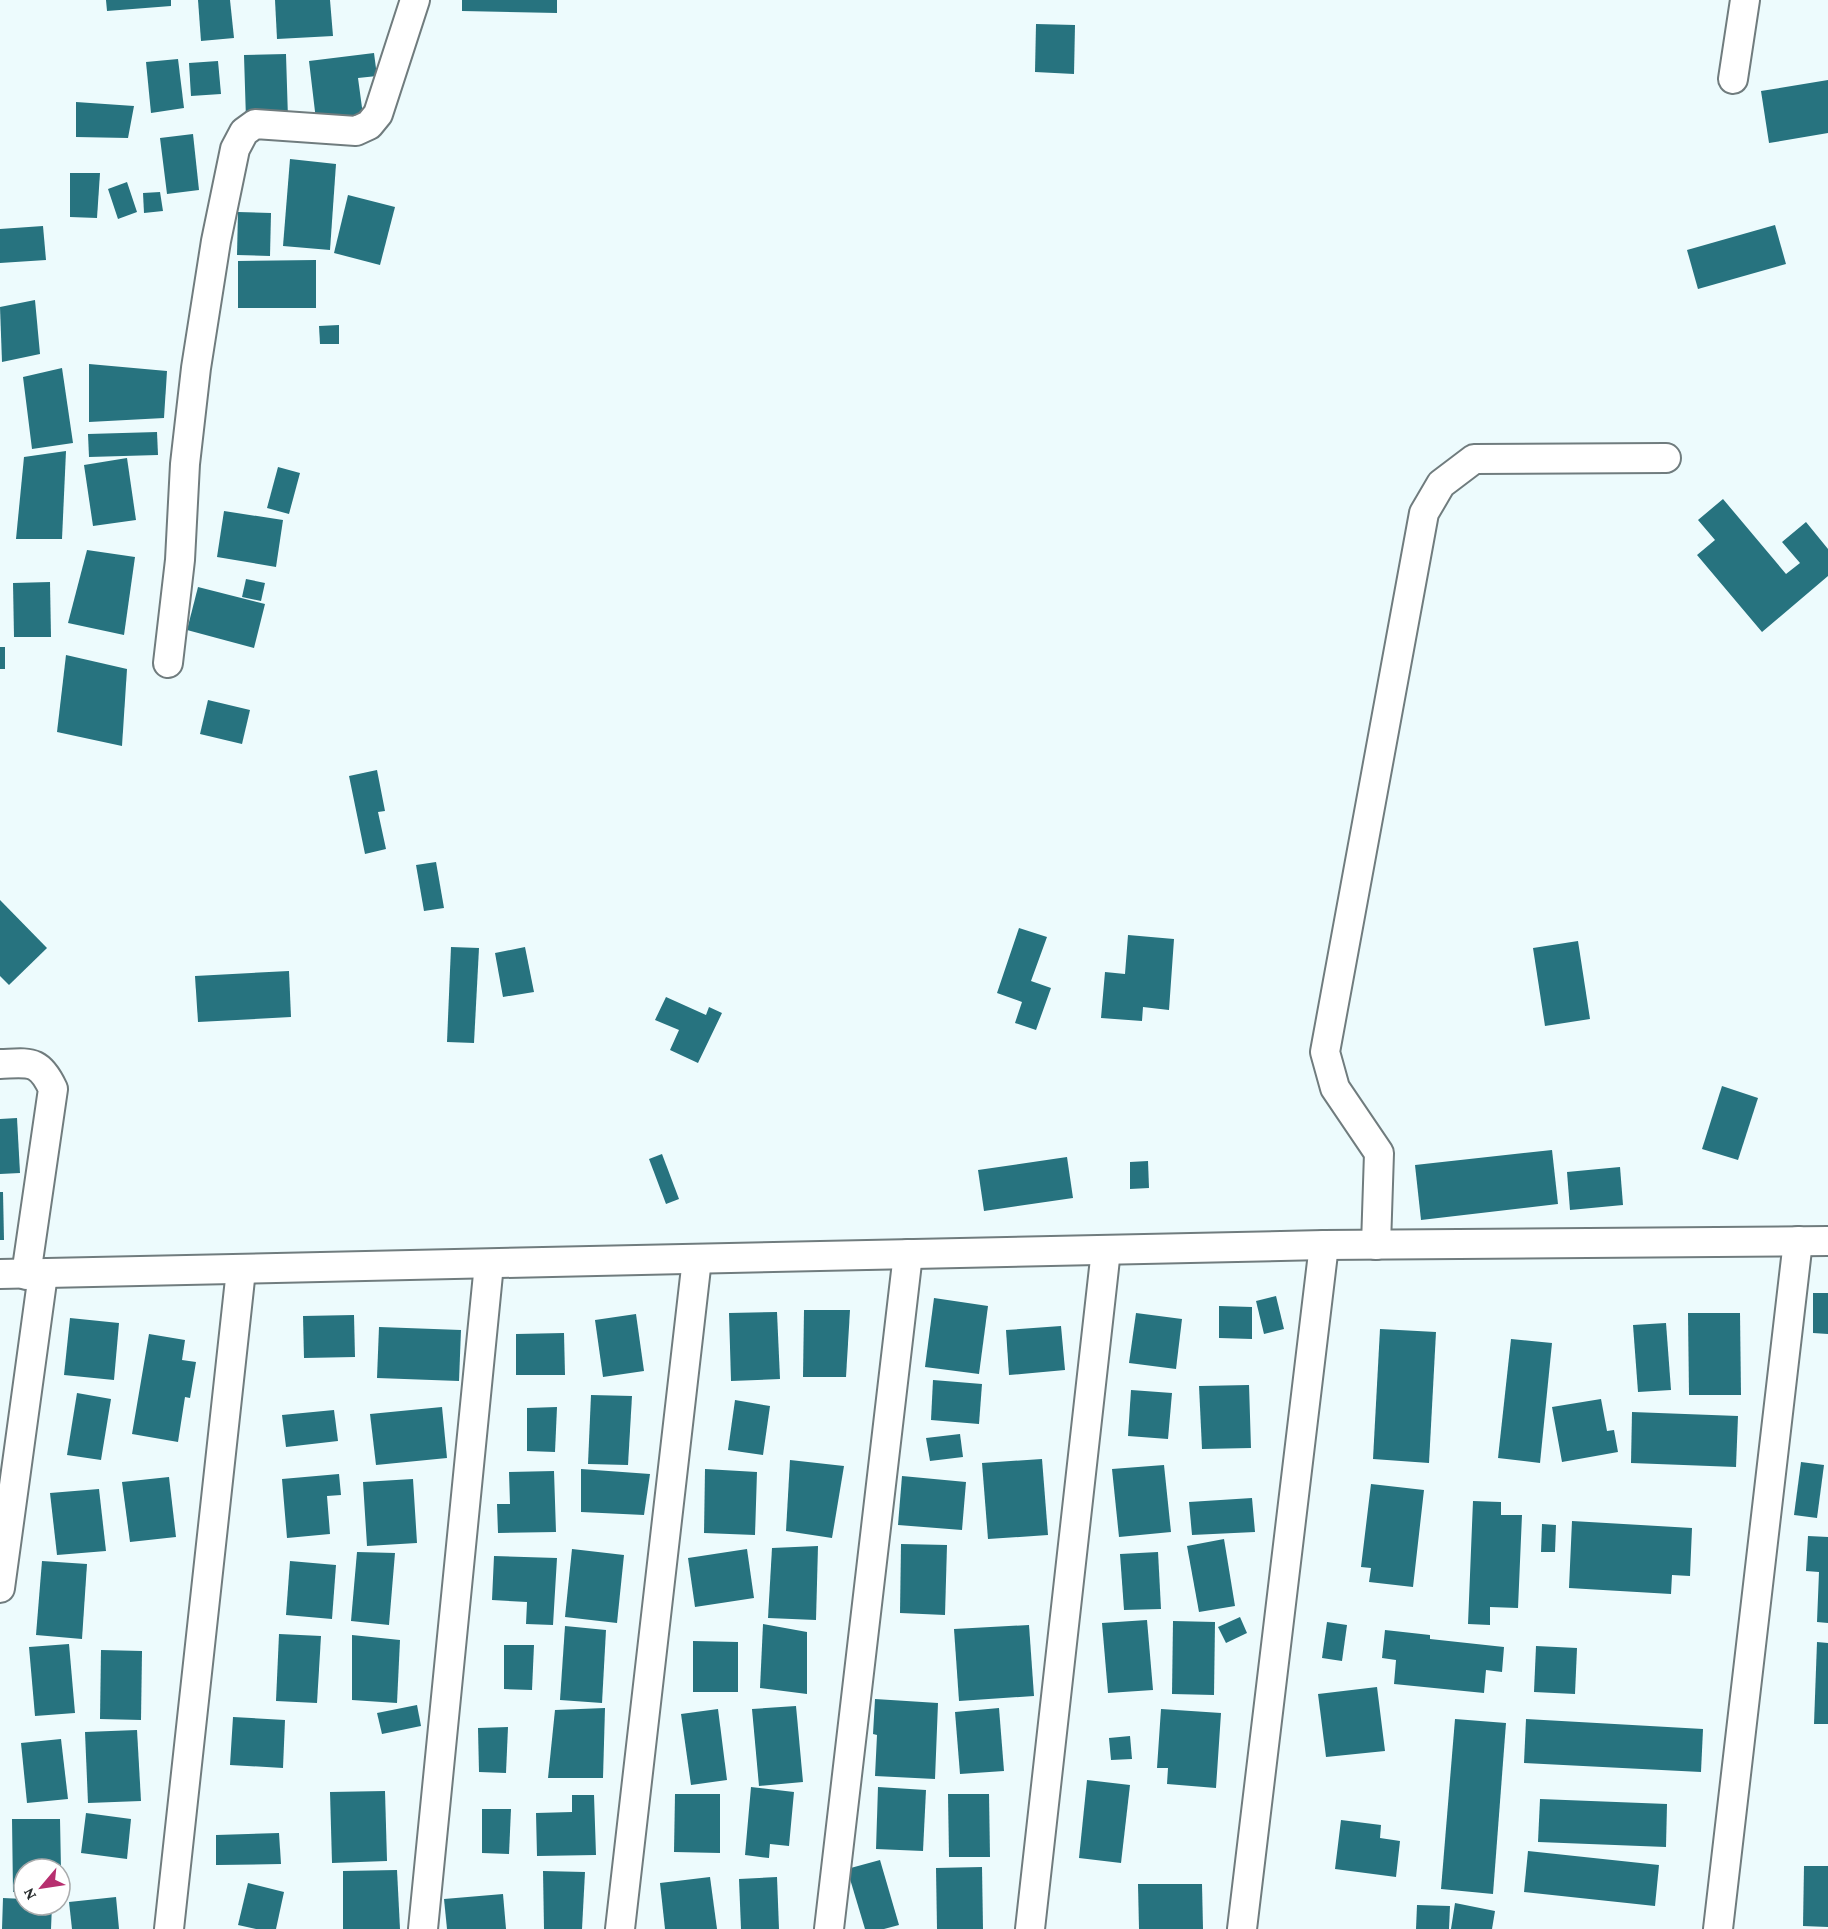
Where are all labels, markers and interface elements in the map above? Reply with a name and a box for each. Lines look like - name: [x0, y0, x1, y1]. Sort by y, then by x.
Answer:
- north arrow: [12, 1857, 72, 1917]
- text: N: [19, 1885, 39, 1903]

